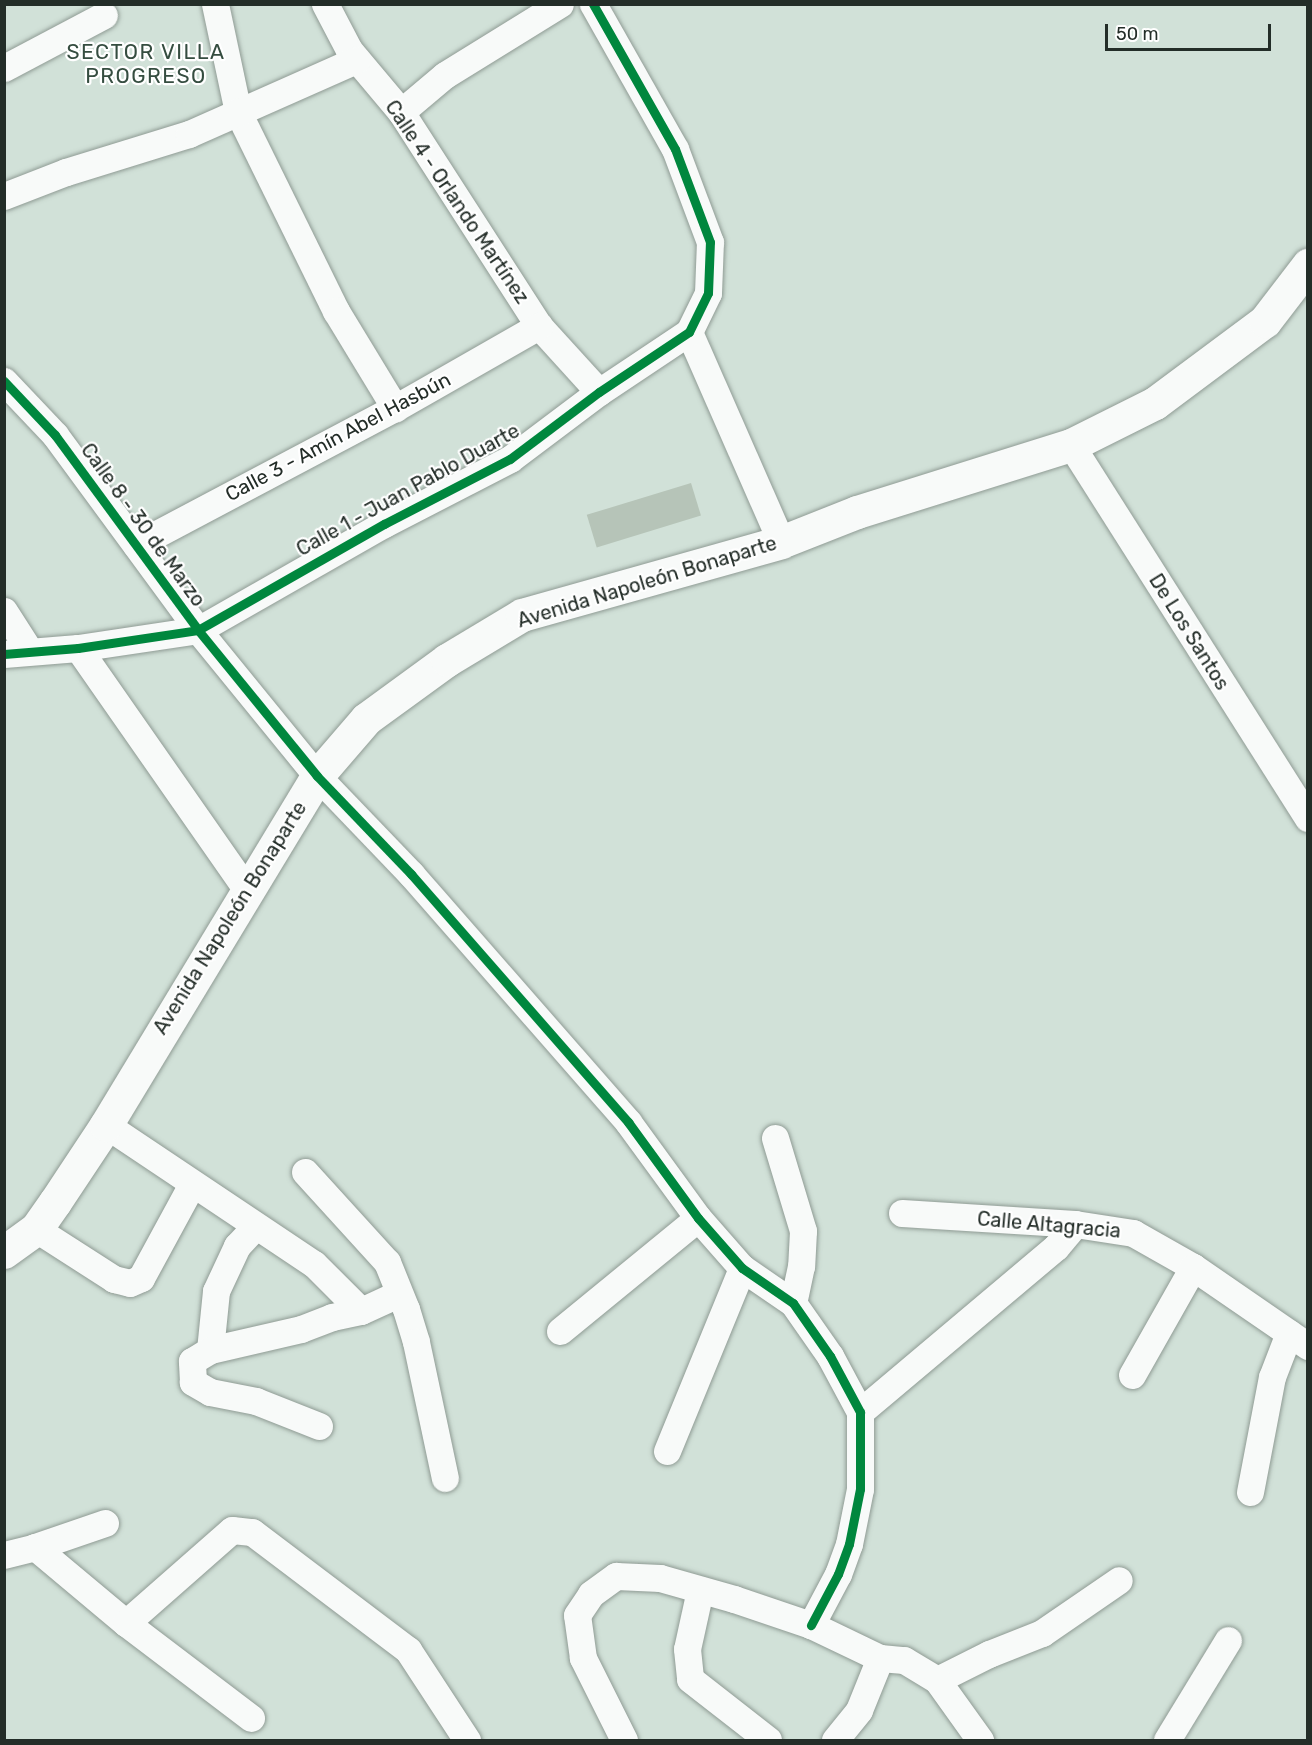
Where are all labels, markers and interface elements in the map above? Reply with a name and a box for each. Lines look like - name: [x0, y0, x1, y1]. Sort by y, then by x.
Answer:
- scale bar: [1108, 12, 1274, 50]
- text: 50 m: [1116, 23, 1159, 45]
- district label: SECTOR VILLA PROGRESO: [66, 39, 226, 89]
- street label: Calle 4 - Orlando Martínez: [380, 96, 534, 308]
- street label: Calle 3 - Amín Abel Hasbún: [221, 367, 455, 507]
- street label: Calle 1 - Juan Pablo Duarte: [292, 419, 524, 561]
- street label: Calle 8 - 30 de Marzo: [76, 439, 210, 611]
- street label: Avenida Napoleón Bonaparte: [514, 531, 780, 633]
- street label: De Los Santos: [1144, 569, 1234, 695]
- street label: Avenida Napoleón Bonaparte: [148, 797, 312, 1039]
- street label: Calle Altagracia: [976, 1207, 1122, 1243]

